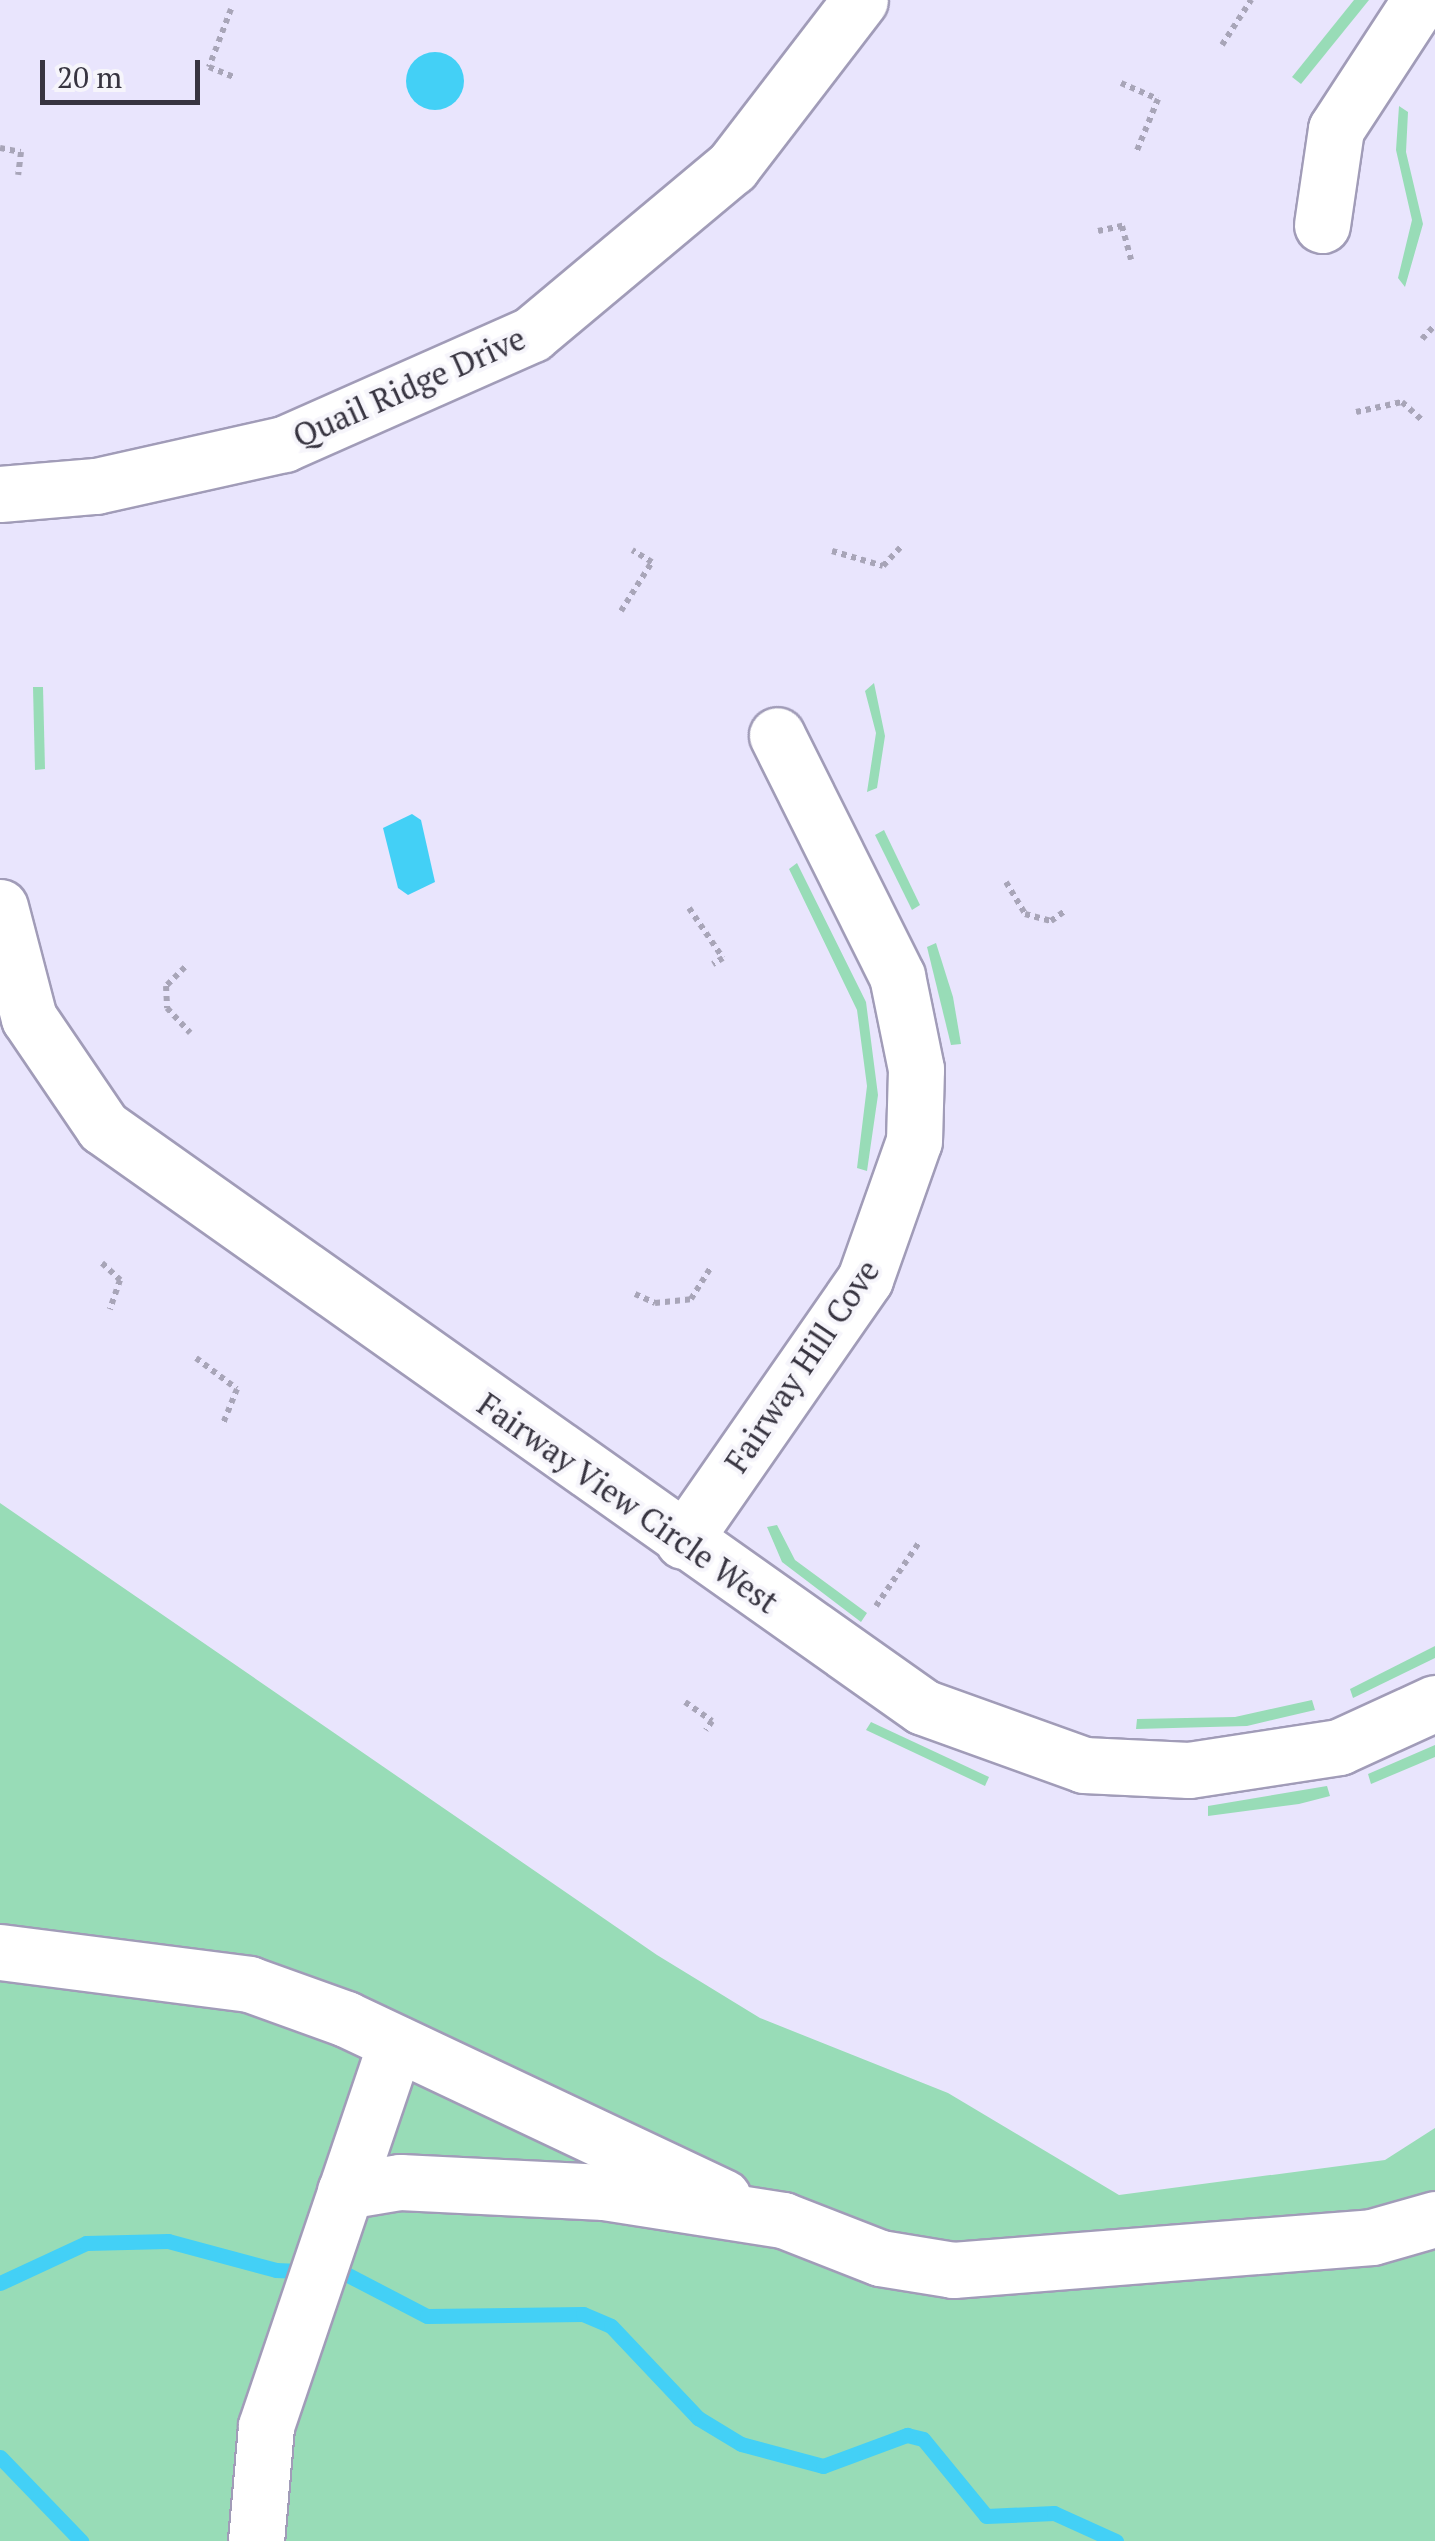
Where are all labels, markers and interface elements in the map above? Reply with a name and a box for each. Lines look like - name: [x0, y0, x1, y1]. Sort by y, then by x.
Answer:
- scale bar: [45, 40, 205, 102]
- text: 20 m: [57, 57, 122, 97]
- street label: Quail Ridge Drive: [287, 319, 531, 455]
- street label: Fairway Hill Cove: [717, 1253, 887, 1479]
- street label: Fairway View Circle West: [470, 1384, 786, 1622]

